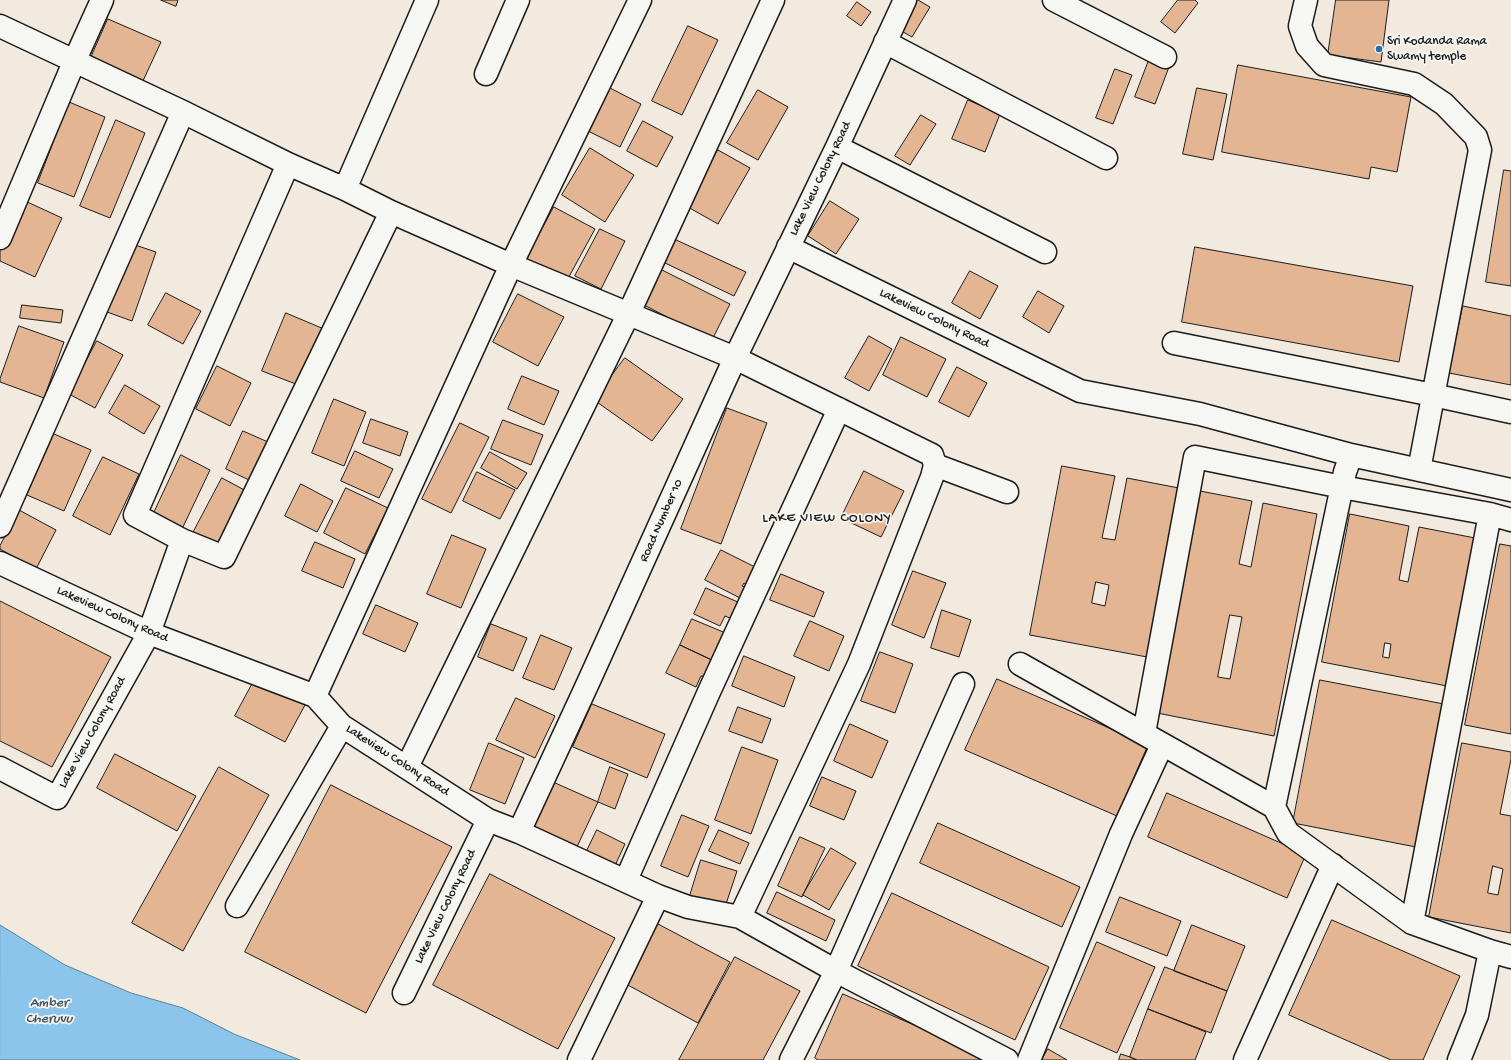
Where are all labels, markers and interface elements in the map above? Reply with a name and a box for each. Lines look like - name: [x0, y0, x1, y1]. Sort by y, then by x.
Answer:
- place label: Sri Kodanda Rama Swamy temple: [1387, 34, 1487, 65]
- marker: Sri Kodanda Rama Swamy temple: [1374, 44, 1384, 54]
- street label: Lake View Colony Road: [787, 119, 855, 239]
- street label: Lakeview Colony Road: [876, 286, 992, 352]
- street label: Road Number 10: [637, 477, 687, 565]
- district label: LAKE VIEW COLONY: [762, 511, 892, 527]
- street label: Lakeview Colony Road: [54, 583, 170, 647]
- street label: Lake View Colony Road: [56, 675, 130, 791]
- street label: Lakeview Colony Road: [342, 722, 452, 800]
- street label: Lake View Colony Road: [412, 847, 480, 967]
- water label: Amber Cheruvu: [26, 996, 72, 1028]

